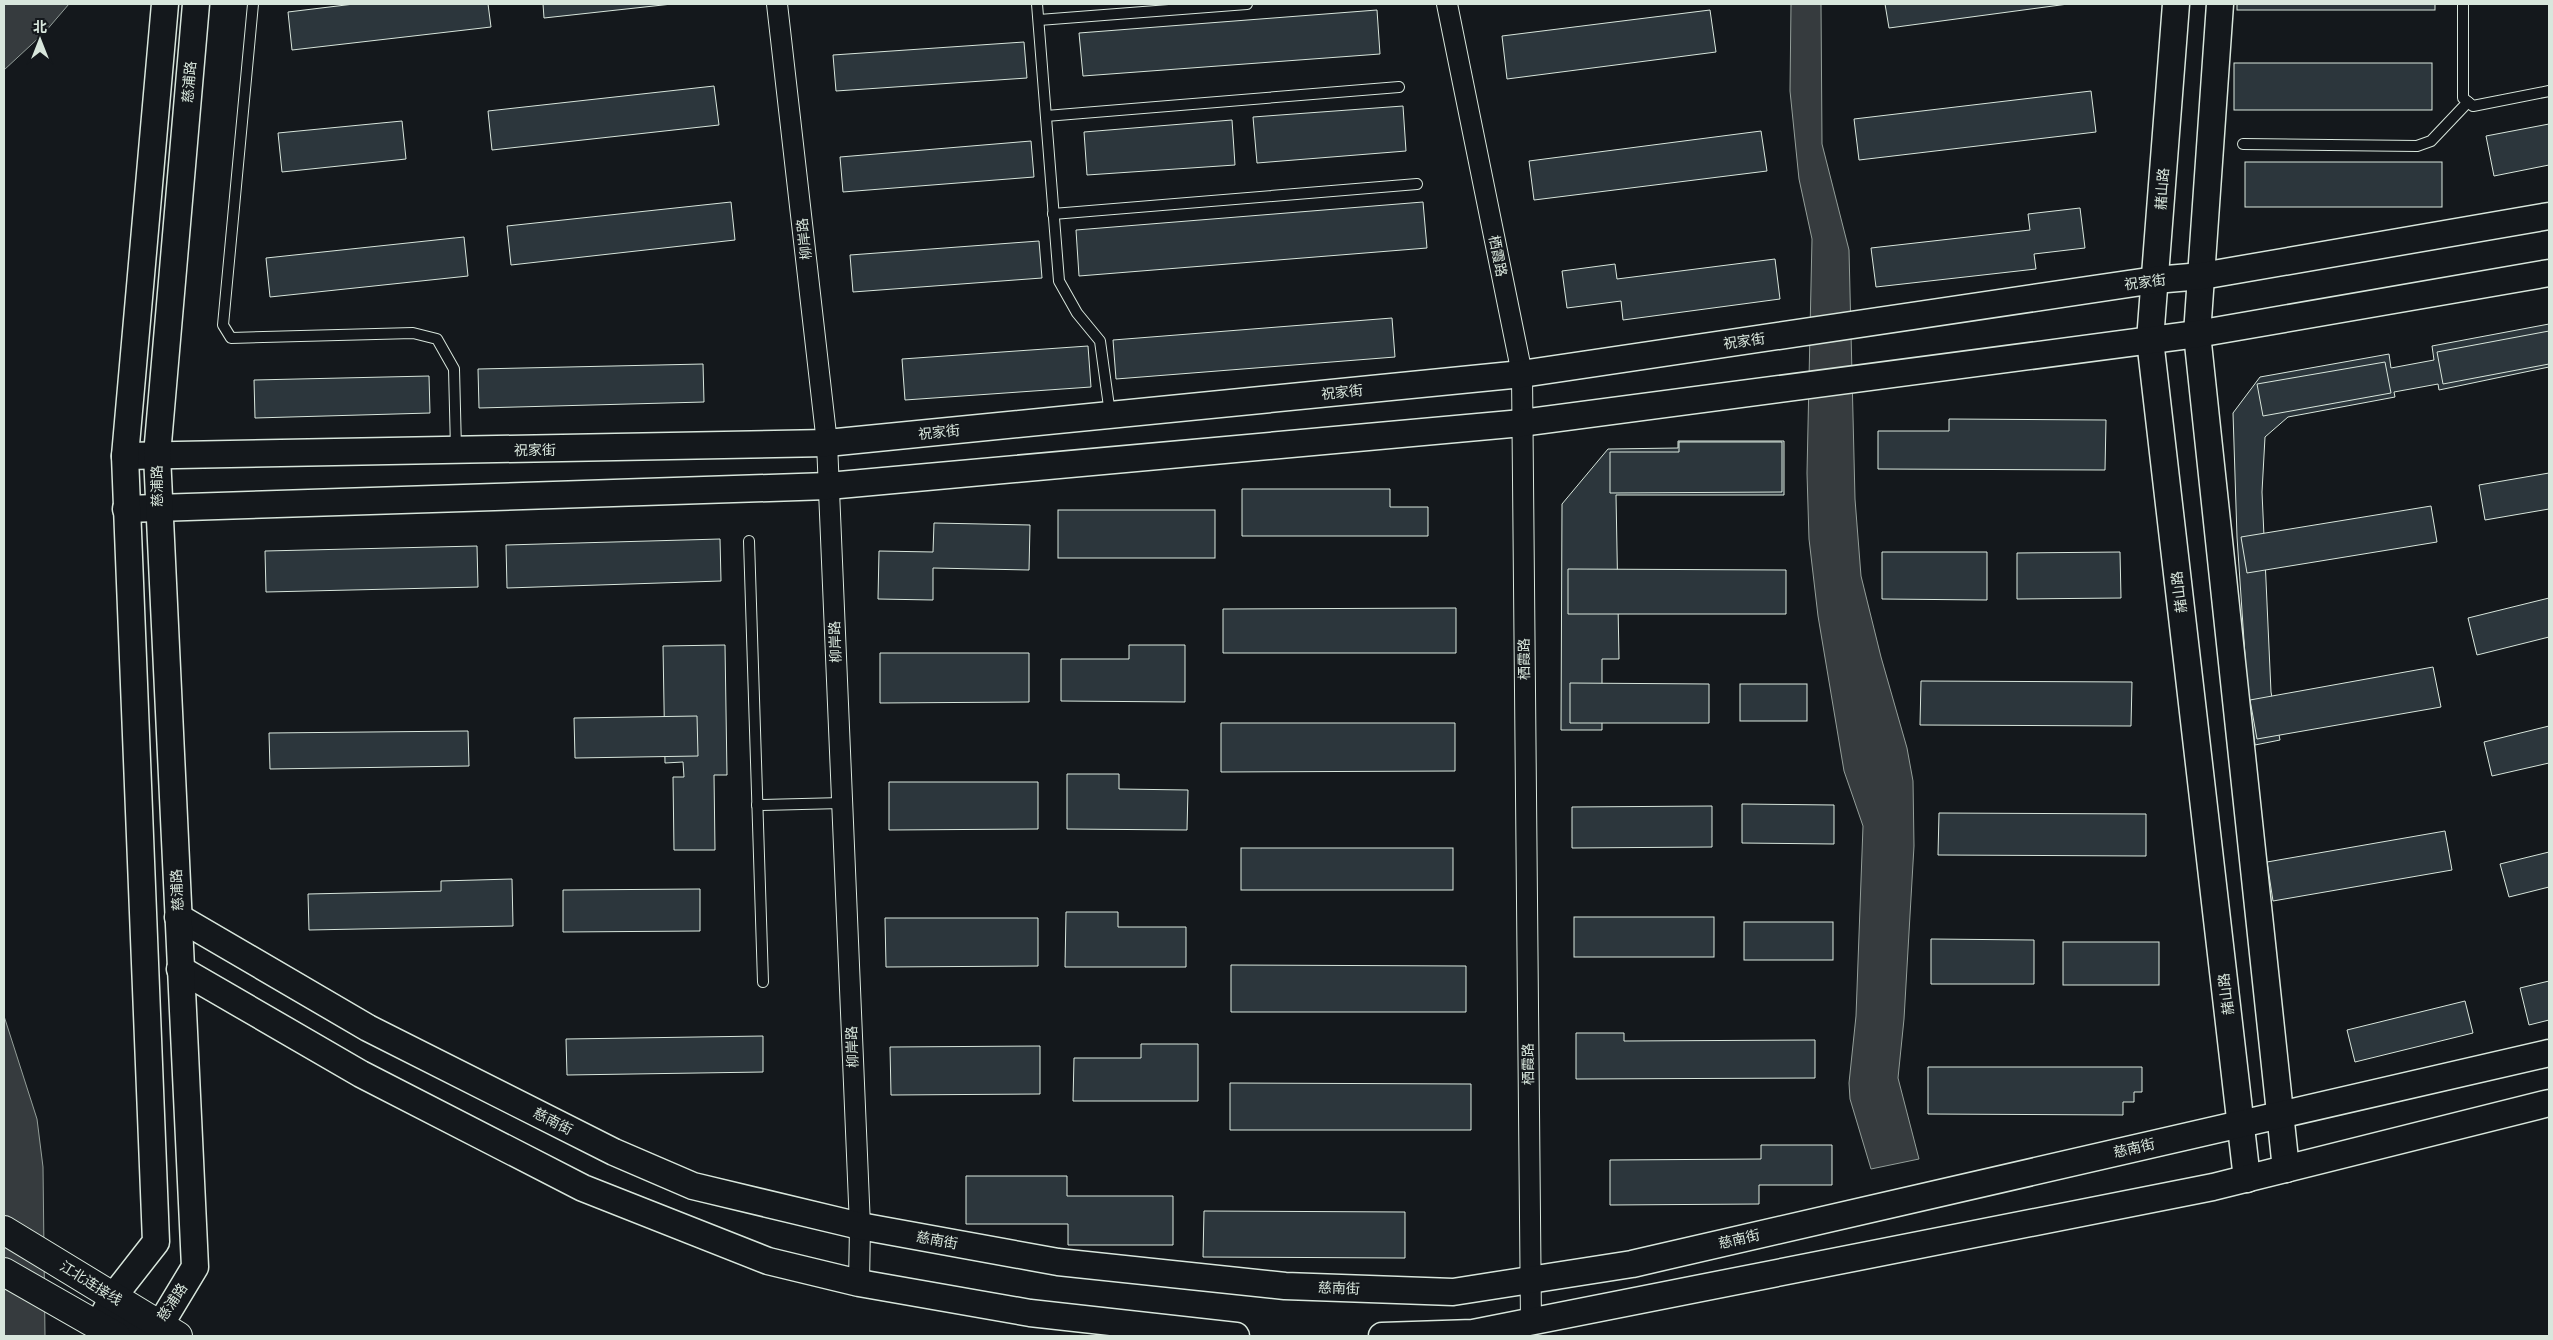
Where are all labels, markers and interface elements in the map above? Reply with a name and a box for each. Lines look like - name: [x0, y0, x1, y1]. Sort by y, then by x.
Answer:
- north arrow: [15, 15, 65, 65]
- text: 北: [33, 19, 47, 35]
- street label: 慈浦路: [179, 60, 199, 104]
- street label: 赭山路: [2153, 167, 2171, 211]
- street label: 柳岸路: [794, 217, 814, 261]
- street label: 栖霞路: [1486, 234, 1510, 278]
- street label: 祝家街: [2123, 272, 2167, 292]
- street label: 祝家街: [1722, 330, 1766, 352]
- street label: 祝家街: [1320, 382, 1364, 402]
- street label: 祝家街: [917, 422, 961, 442]
- street label: 祝家街: [514, 442, 556, 458]
- street label: 慈浦路: [149, 465, 165, 507]
- street label: 赭山路: [2169, 570, 2189, 614]
- street label: 柳岸路: [826, 621, 844, 663]
- street label: 栖霞路: [1516, 638, 1532, 680]
- street label: 慈浦路: [168, 869, 186, 911]
- street label: 赭山路: [2216, 972, 2236, 1016]
- street label: 柳岸路: [843, 1026, 861, 1068]
- street label: 栖霞路: [1520, 1043, 1536, 1085]
- street label: 慈南街: [531, 1104, 575, 1138]
- street label: 慈南街: [2112, 1135, 2156, 1161]
- street label: 慈南街: [1717, 1226, 1761, 1252]
- street label: 慈南街: [915, 1228, 959, 1252]
- street label: 江北连接线: [57, 1258, 125, 1308]
- street label: 慈南街: [1318, 1279, 1360, 1297]
- street label: 慈浦路: [154, 1280, 190, 1324]

